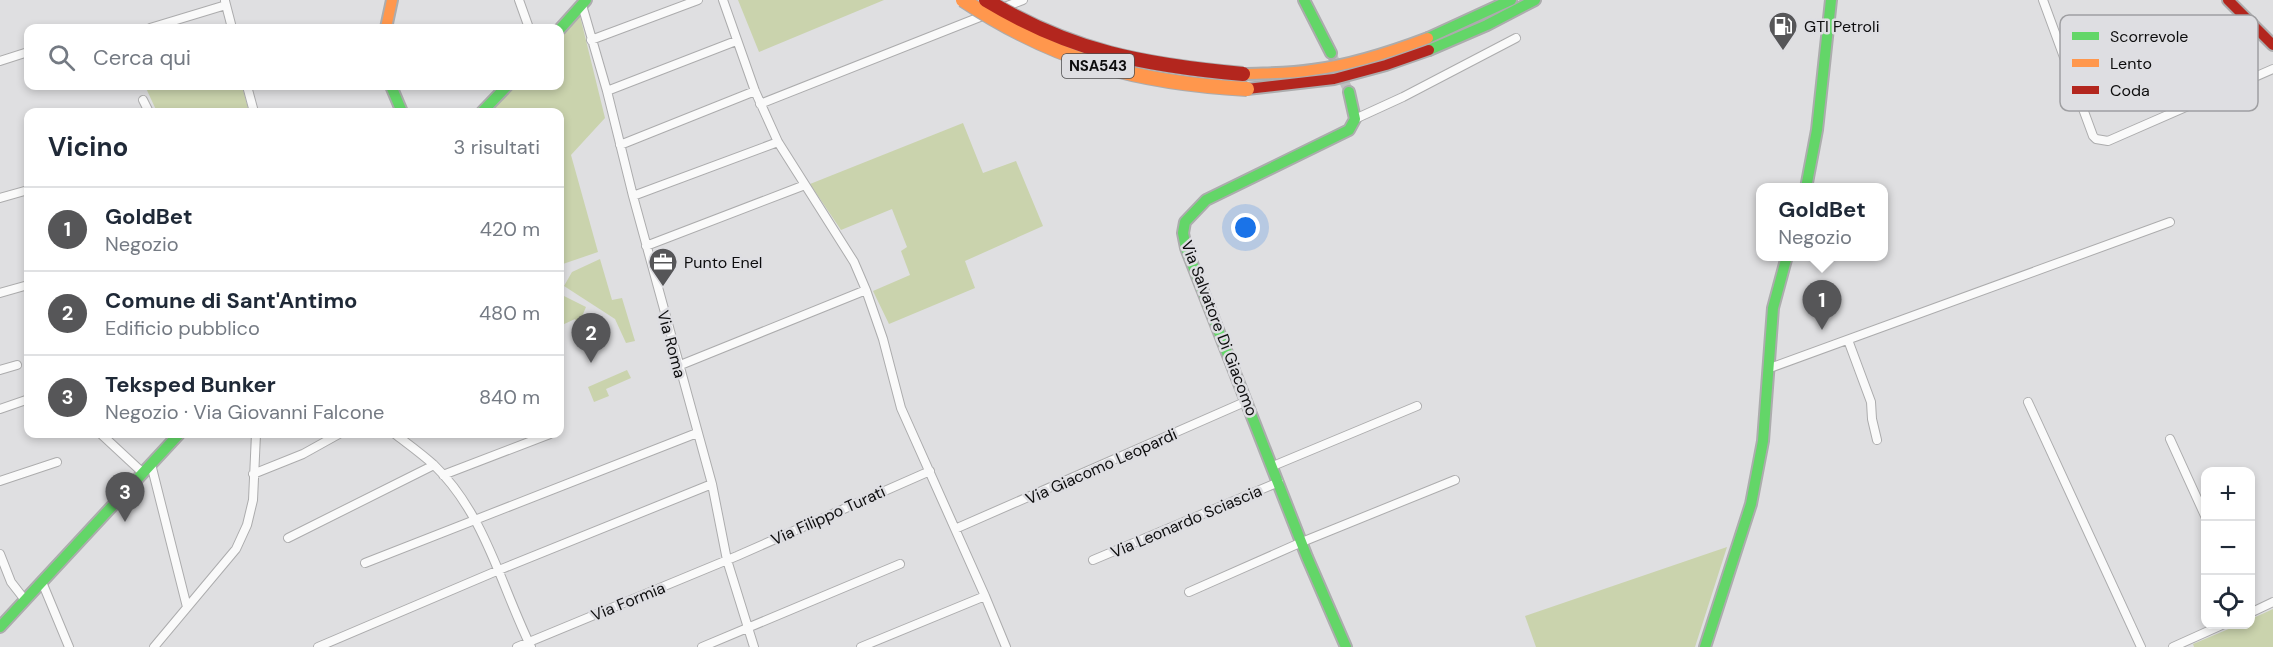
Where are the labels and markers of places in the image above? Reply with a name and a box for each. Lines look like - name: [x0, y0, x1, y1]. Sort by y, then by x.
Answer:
- fuel station icon: GTI Petroli: [1767, 10, 1799, 52]
- place label: GTI Petroli: [1804, 16, 1880, 37]
- office icon: Punto Enel: [647, 246, 679, 288]
- place label: Punto Enel: [684, 252, 762, 273]
- pin: 1: [1802, 280, 1842, 330]
- pin: 2: [572, 314, 610, 363]
- pin: 3: [106, 472, 144, 522]

